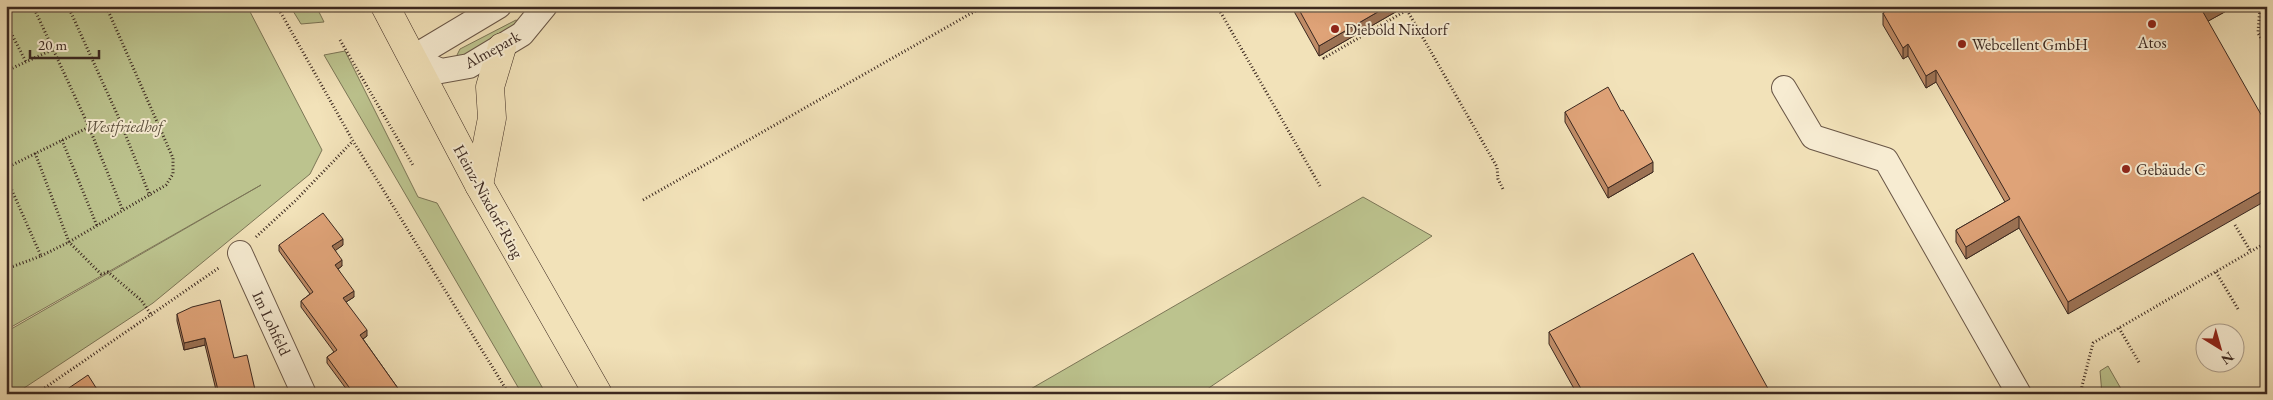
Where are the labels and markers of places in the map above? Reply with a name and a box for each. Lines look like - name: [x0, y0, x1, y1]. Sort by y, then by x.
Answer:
- marker: Atos: [2146, 18, 2158, 30]
- place label: Diebold Nixdorf: [1345, 19, 1450, 40]
- marker: Diebold Nixdorf: [1329, 23, 1341, 35]
- place label: Atos: [2136, 32, 2167, 53]
- place label: Webcellent GmbH: [1972, 34, 2088, 55]
- marker: Webcellent GmbH: [1956, 38, 1968, 50]
- place label: Gebäude C: [2136, 159, 2206, 180]
- marker: Gebäude C: [2120, 163, 2132, 175]

